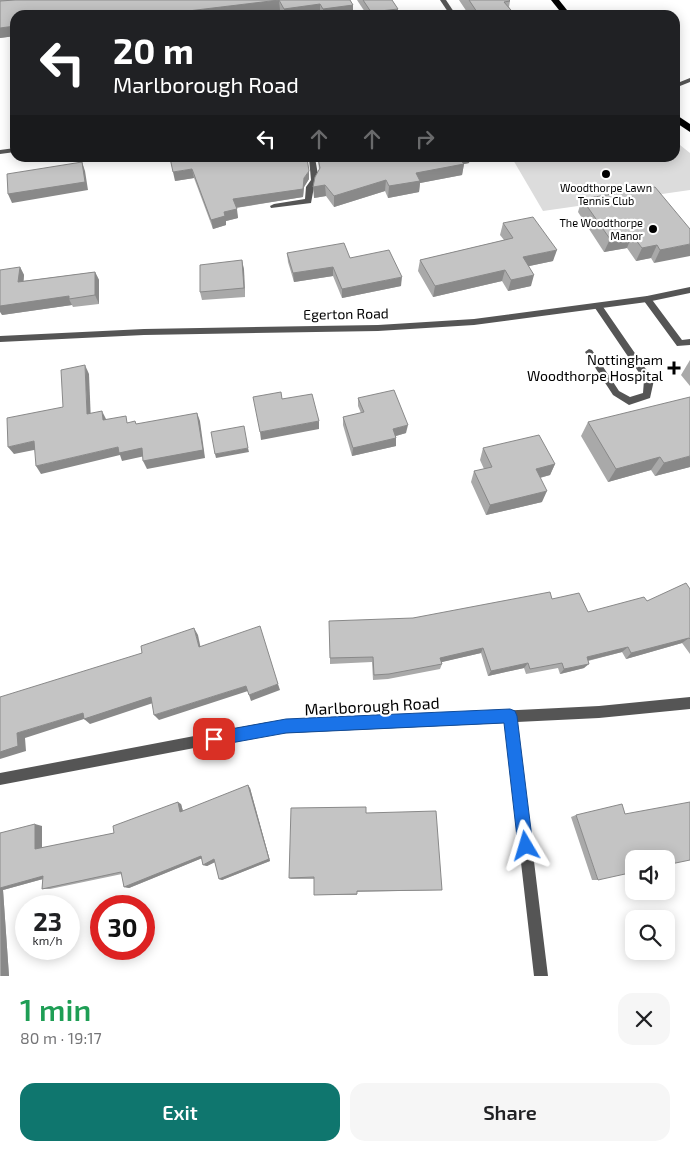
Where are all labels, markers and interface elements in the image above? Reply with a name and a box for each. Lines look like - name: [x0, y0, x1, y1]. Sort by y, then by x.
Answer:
- text: 20 m: [113, 29, 194, 71]
- icon: left: [30, 30, 95, 95]
- text: Marlborough Road: [113, 71, 299, 97]
- icon: left: [252, 125, 280, 153]
- icon: ahead: [305, 125, 333, 153]
- icon: ahead: [358, 125, 386, 153]
- icon: right: [411, 125, 439, 153]
- marker: Woodthorpe Lawn Tennis Club: [600, 168, 612, 180]
- place label: Woodthorpe Lawn Tennis Club: [560, 181, 652, 207]
- place label: The Woodthorpe Manor: [559, 216, 644, 242]
- marker: The Woodthorpe Manor: [647, 223, 659, 235]
- street label: Egerton Road: [303, 304, 389, 323]
- place label: Nottingham Woodthorpe Hospital: [527, 351, 664, 384]
- marker: Nottingham Woodthorpe Hospital: [667, 361, 681, 375]
- street label: Marlborough Road: [304, 692, 440, 719]
- pin: [193, 718, 235, 760]
- icon: arrive: [200, 725, 228, 753]
- position arrow: [499, 819, 551, 871]
- map controls: [625, 850, 675, 960]
- button: sound: [625, 850, 675, 900]
- speed limit sign: 30: [90, 895, 155, 960]
- text: 23: [33, 906, 62, 936]
- button: search: [625, 910, 675, 960]
- text: km/h: [33, 933, 62, 947]
- text: 1 min: [20, 991, 91, 1027]
- button: close: [618, 993, 670, 1045]
- text: 80 m · 19:17: [20, 1028, 102, 1047]
- button: Exit: [20, 1083, 340, 1141]
- button: Share: [350, 1083, 670, 1141]

